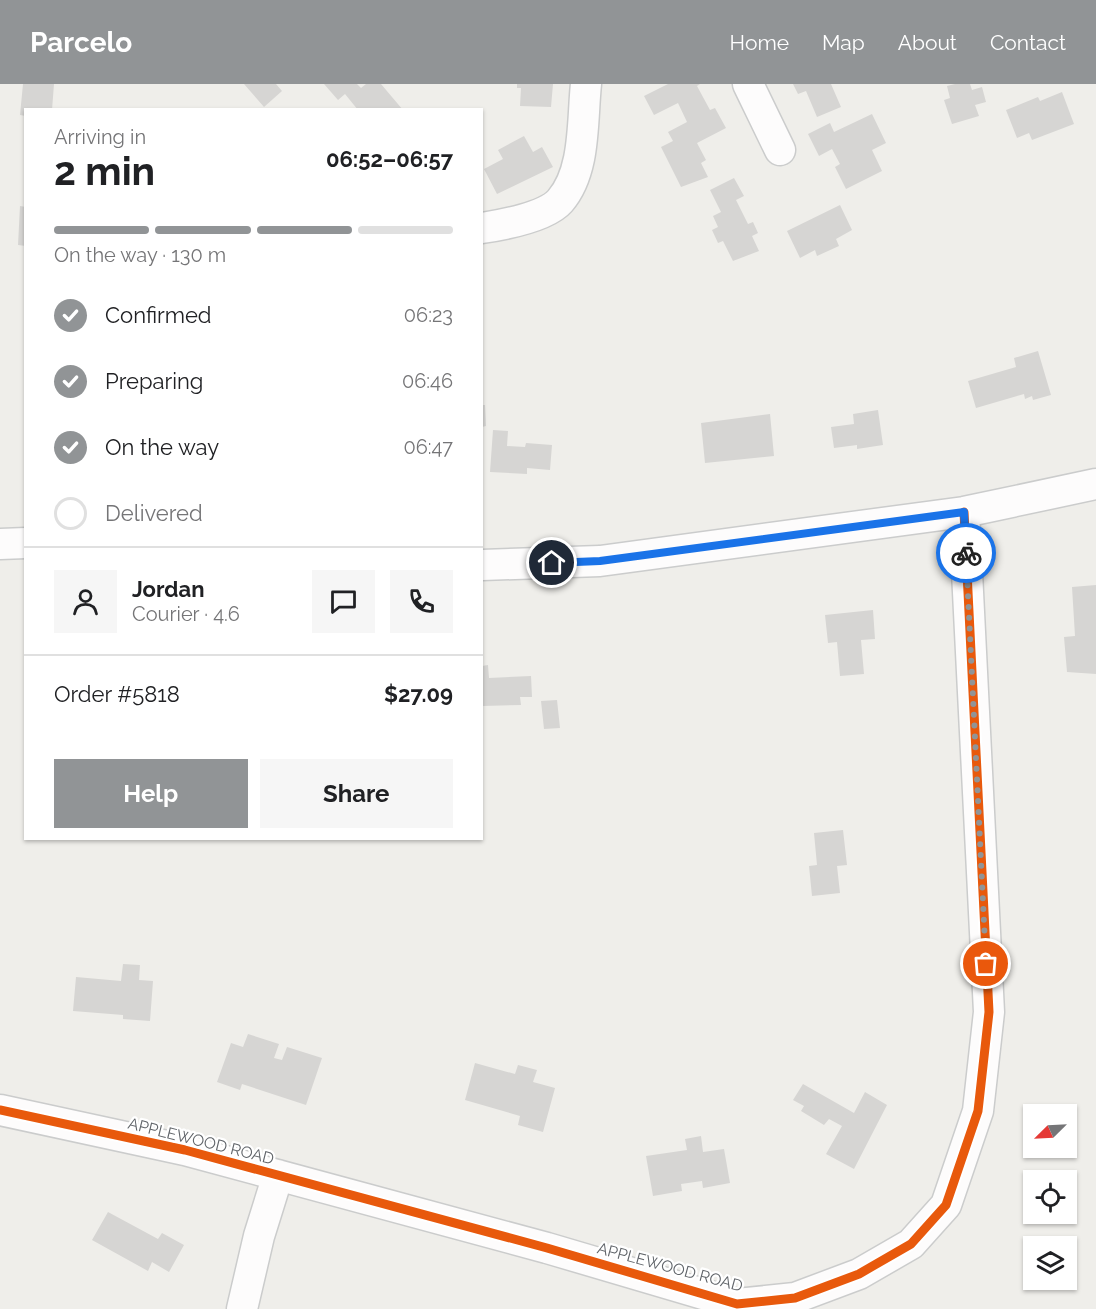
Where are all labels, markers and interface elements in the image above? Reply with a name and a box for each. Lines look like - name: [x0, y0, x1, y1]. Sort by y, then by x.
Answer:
- text: Parcelo: [30, 26, 132, 59]
- text: Home: [730, 30, 789, 55]
- text: Map: [822, 30, 865, 55]
- text: About: [898, 30, 957, 55]
- text: Contact: [990, 30, 1066, 55]
- text: Arriving in: [54, 125, 146, 149]
- text: 06:52–06:57: [326, 146, 453, 172]
- text: 2 min: [54, 148, 155, 194]
- text: On the way · 130 m: [54, 243, 226, 267]
- icon: check: [54, 299, 87, 332]
- text: Confirmed: [105, 302, 212, 328]
- text: 06:23: [404, 303, 453, 327]
- icon: check: [54, 365, 87, 398]
- text: Preparing: [105, 368, 203, 394]
- text: 06:46: [402, 369, 453, 393]
- icon: check: [54, 431, 87, 464]
- text: On the way: [105, 434, 219, 460]
- text: 06:47: [403, 435, 453, 459]
- text: Delivered: [105, 500, 203, 526]
- courier: [936, 523, 996, 583]
- pin: [526, 537, 577, 588]
- icon: bike: [950, 537, 983, 570]
- icon: home: [535, 546, 568, 579]
- button: person: [54, 570, 117, 633]
- button: chat: [312, 570, 375, 633]
- button: phone: [390, 570, 453, 633]
- text: Jordan: [132, 576, 204, 602]
- text: Courier · 4.6: [132, 602, 240, 626]
- text: Order #5818: [54, 681, 180, 707]
- text: $27.09: [384, 681, 453, 707]
- button: Help: [54, 759, 248, 828]
- button: Share: [260, 759, 453, 828]
- pin: [960, 938, 1011, 989]
- icon: bag: [969, 947, 1002, 980]
- north arrow: [1023, 1104, 1077, 1158]
- map controls: [1023, 1104, 1077, 1290]
- street label: APPLEWOOD ROAD: [126, 1114, 276, 1168]
- button: locate: [1023, 1170, 1077, 1224]
- button: layers: [1023, 1236, 1077, 1290]
- street label: APPLEWOOD ROAD: [595, 1238, 745, 1296]

